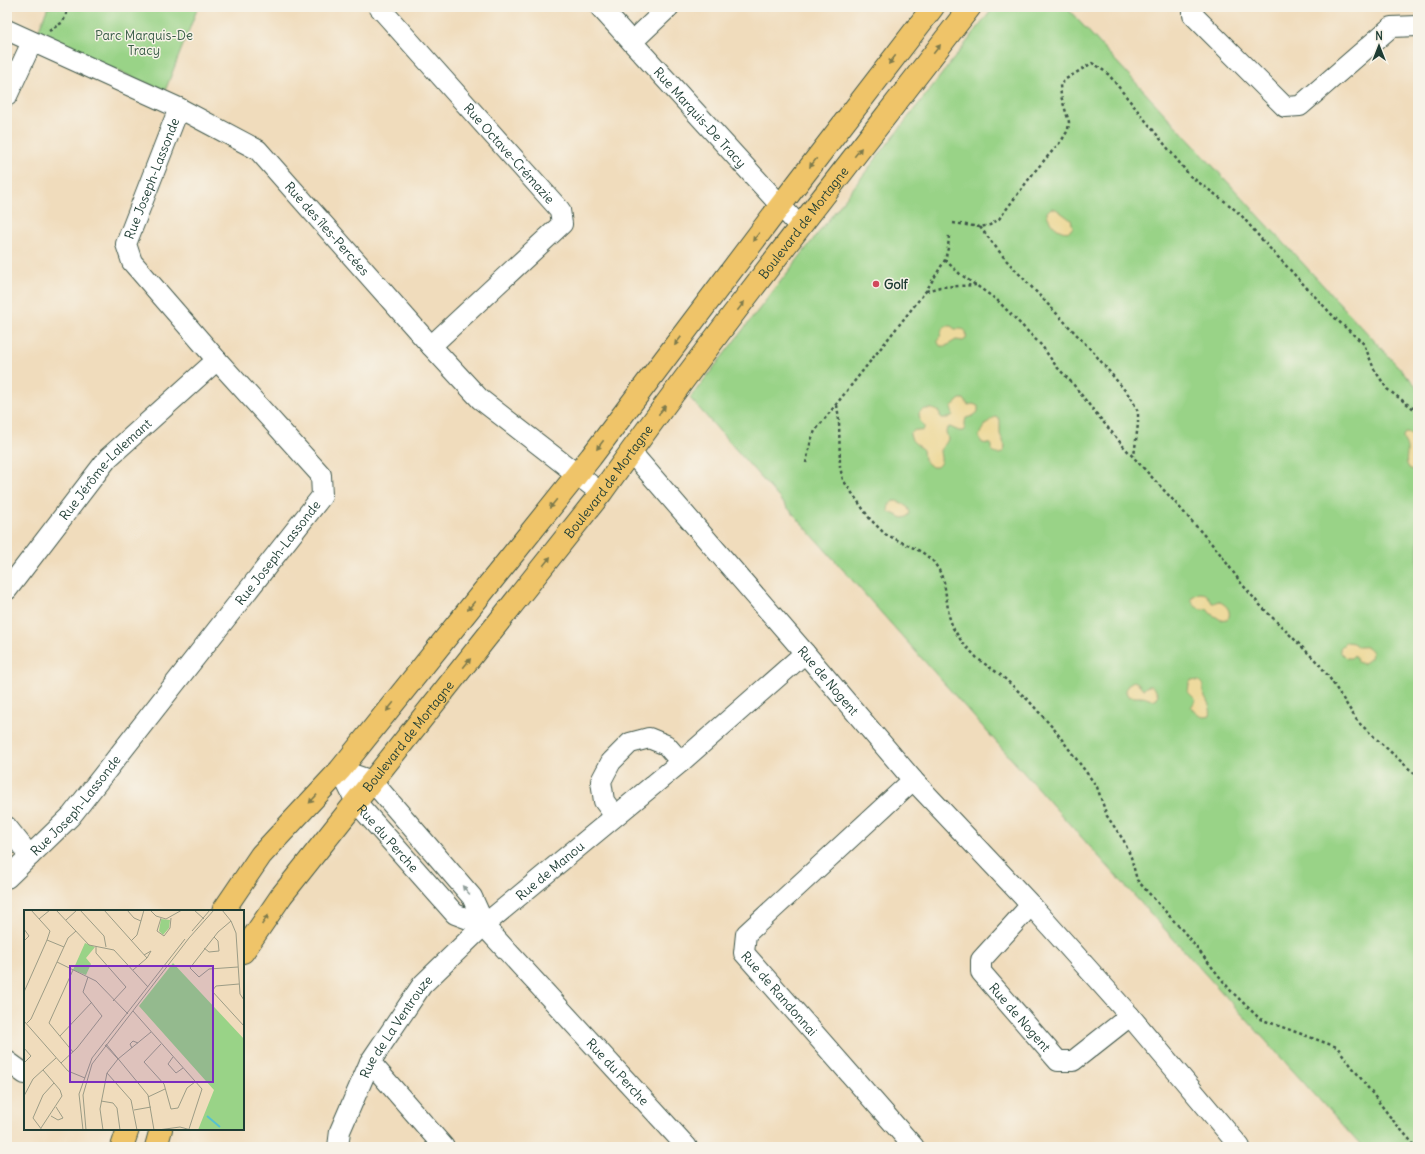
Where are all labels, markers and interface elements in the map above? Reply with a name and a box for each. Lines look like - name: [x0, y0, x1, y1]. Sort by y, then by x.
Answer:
- north arrow: [1359, 26, 1399, 66]
- park label: Parc Marquis-De Tracy: [95, 27, 193, 59]
- text: N: [1375, 29, 1383, 43]
- one-way arrow: [933, 44, 942, 55]
- one-way arrow: [888, 55, 896, 65]
- street label: Rue Marquis-De Tracy: [650, 64, 750, 171]
- street label: Rue Octave-Crémazie: [460, 100, 558, 207]
- street label: Rue Joseph-Lassonde: [121, 115, 183, 242]
- one-way arrow: [853, 147, 862, 158]
- one-way arrow: [808, 157, 817, 168]
- street label: Boulevard de Mortagne: [755, 163, 852, 282]
- street label: Rue des îles-Percées: [281, 178, 373, 279]
- one-way arrow: [752, 231, 760, 242]
- place label: Golf: [884, 276, 909, 293]
- marker: Golf: [871, 279, 881, 289]
- one-way arrow: [736, 300, 745, 311]
- one-way arrow: [674, 335, 682, 346]
- one-way arrow: [658, 404, 667, 415]
- street label: Rue Jérôme-Lalemant: [56, 415, 156, 524]
- street label: Boulevard de Mortagne: [561, 422, 657, 542]
- one-way arrow: [596, 439, 604, 450]
- street label: Rue Joseph-Lassonde: [232, 497, 325, 609]
- one-way arrow: [548, 499, 557, 510]
- one-way arrow: [543, 556, 552, 567]
- one-way arrow: [467, 600, 476, 611]
- street label: Rue de Nogent: [794, 643, 863, 720]
- one-way arrow: [462, 657, 471, 668]
- street label: Boulevard de Mortagne: [359, 677, 458, 795]
- one-way arrow: [386, 702, 395, 713]
- street label: Rue Joseph-Lassonde: [27, 752, 125, 860]
- one-way arrow: [308, 794, 318, 804]
- street label: Rue du Perche: [353, 801, 422, 876]
- street label: Rue de Manou: [512, 837, 588, 904]
- one-way arrow: [462, 885, 471, 895]
- inset map: [24, 910, 244, 1130]
- one-way arrow: [261, 915, 269, 925]
- street label: Rue de Randonnai: [737, 948, 821, 1040]
- street label: Rue de La Ventrouze: [356, 972, 436, 1081]
- street label: Rue de Nogent: [985, 979, 1055, 1056]
- street label: Rue du Perche: [583, 1035, 652, 1109]

